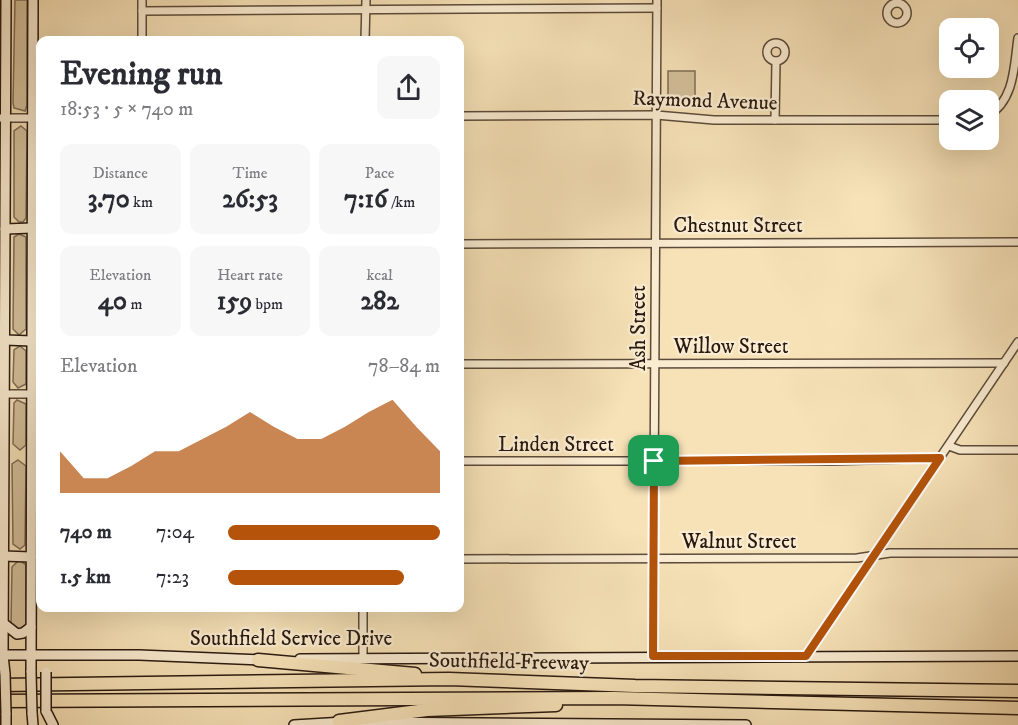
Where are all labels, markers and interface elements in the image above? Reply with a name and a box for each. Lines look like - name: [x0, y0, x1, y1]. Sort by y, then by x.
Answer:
- map controls: [939, 18, 999, 150]
- button: locate: [939, 18, 999, 78]
- text: Evening run: [60, 54, 222, 95]
- button: share: [377, 56, 440, 119]
- street label: Raymond Avenue: [632, 85, 778, 117]
- button: layers: [939, 90, 999, 150]
- text: 18:53 · 5 × 740 m: [60, 97, 193, 122]
- text: Distance: [93, 163, 148, 183]
- text: Time: [233, 163, 267, 183]
- text: Pace: [365, 163, 394, 183]
- text: 3.70: [88, 183, 130, 216]
- text: 26:53: [222, 183, 278, 216]
- text: 7:16: [344, 183, 388, 216]
- text: km: [130, 192, 153, 212]
- text: /km: [388, 192, 415, 212]
- street label: Chestnut Street: [673, 213, 803, 239]
- text: Elevation: [89, 265, 151, 285]
- text: Heart rate: [217, 265, 283, 285]
- text: kcal: [367, 265, 393, 285]
- text: 40: [98, 285, 127, 318]
- text: 159: [217, 285, 252, 318]
- text: 282: [360, 285, 399, 318]
- street label: Ash Street: [626, 285, 652, 371]
- text: m: [127, 294, 143, 314]
- text: bpm: [252, 294, 283, 314]
- street label: Willow Street: [673, 334, 789, 360]
- text: Elevation: [60, 354, 137, 379]
- text: 78–84 m: [368, 354, 440, 379]
- street label: Linden Street: [498, 432, 614, 458]
- pin: [628, 435, 679, 486]
- icon: arrive: [637, 444, 670, 477]
- text: 740 m: [60, 520, 112, 545]
- text: 7:04: [156, 520, 194, 545]
- street label: Walnut Street: [680, 529, 797, 555]
- text: 1.5 km: [60, 565, 111, 590]
- text: 7:23: [156, 565, 189, 590]
- street label: Southfield Service Drive: [190, 626, 393, 652]
- street label: Southfield Freeway: [429, 648, 590, 676]

